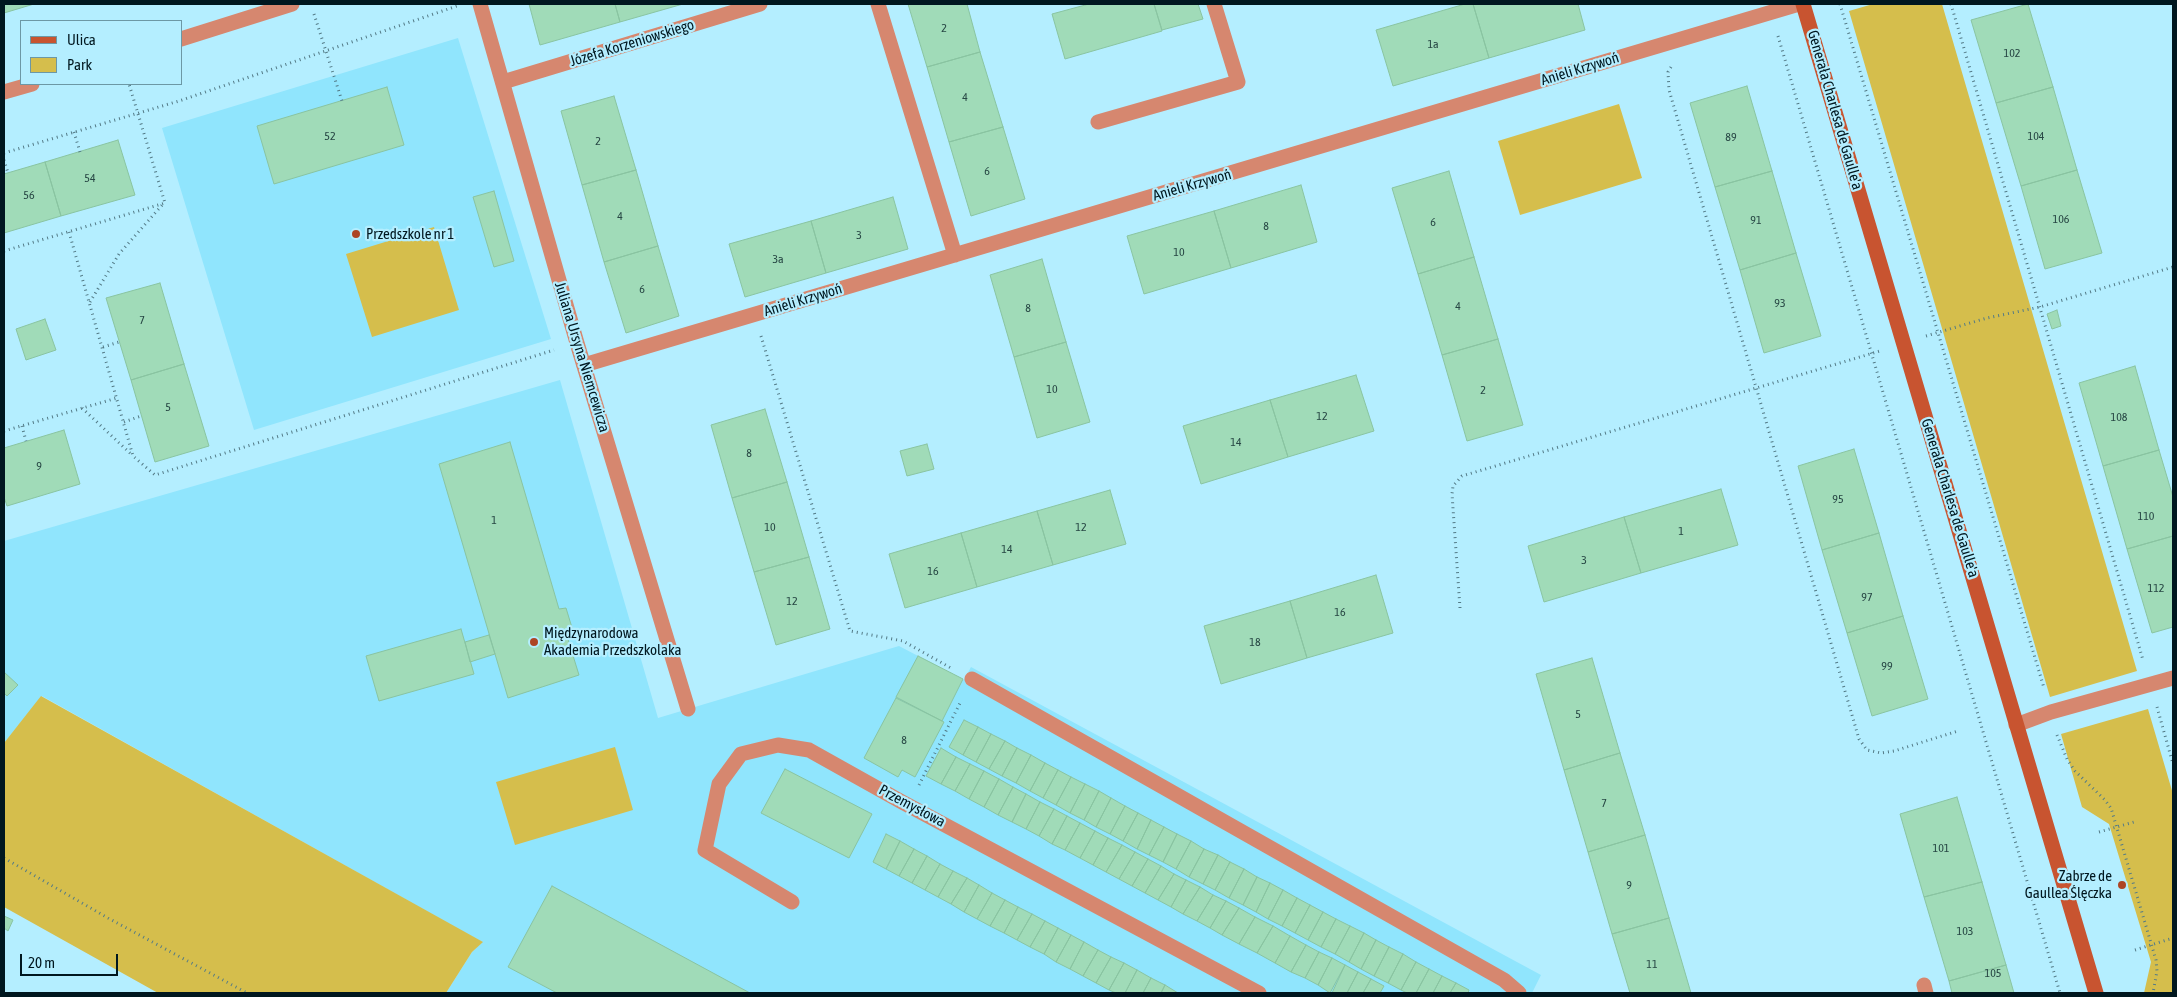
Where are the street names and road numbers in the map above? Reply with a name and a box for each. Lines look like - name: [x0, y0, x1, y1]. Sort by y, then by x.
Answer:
- street label: Józefa Korzeniowskiego: [568, 16, 696, 70]
- street label: Generała Charlesa de Gaulle'a: [1804, 28, 1866, 192]
- street label: Anieli Krzywoń: [1539, 49, 1621, 89]
- street label: Anieli Krzywoń: [1151, 165, 1233, 205]
- street label: Juliana Ursyna Niemcewicza: [551, 280, 613, 434]
- street label: Anieli Krzywoń: [762, 280, 844, 320]
- street label: Generała Charlesa de Gaulle'a: [1917, 416, 1983, 580]
- street label: Przemysłowa: [876, 781, 948, 831]

